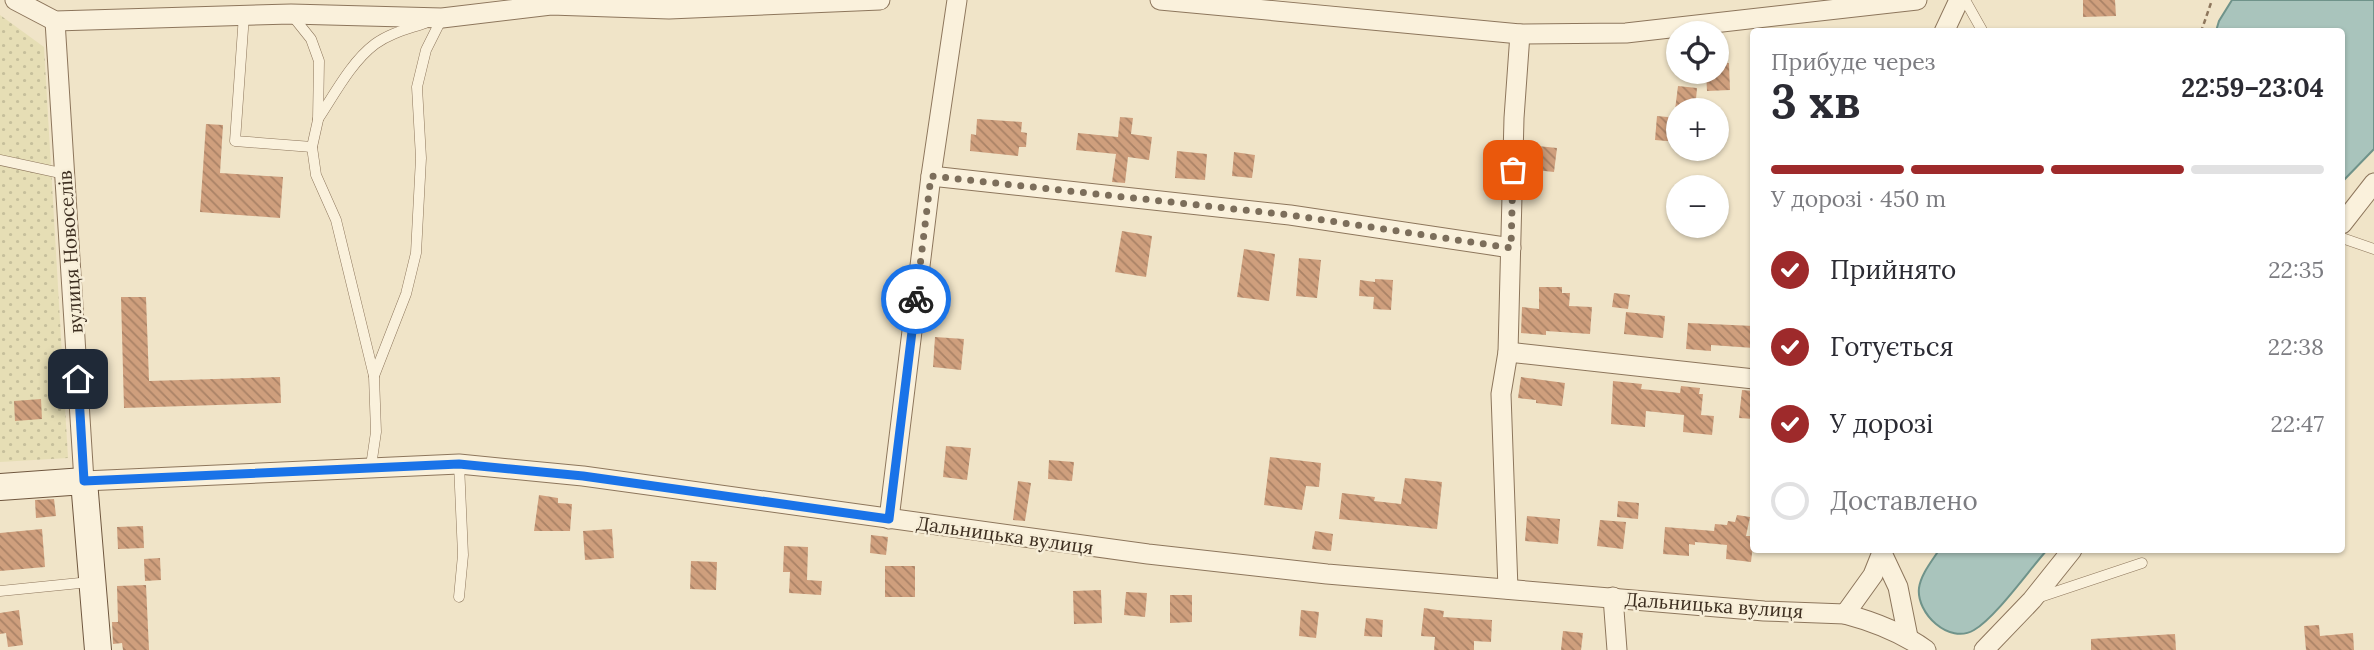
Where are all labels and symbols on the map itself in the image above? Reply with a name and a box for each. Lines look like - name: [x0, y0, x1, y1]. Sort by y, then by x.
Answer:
- pin: [1483, 140, 1543, 200]
- street label: вулиця Новоселів: [52, 170, 88, 334]
- courier: [881, 264, 951, 334]
- pin: [48, 349, 108, 409]
- street label: Дальницька вулиця: [915, 511, 1095, 559]
- street label: Дальницька вулиця: [1624, 587, 1804, 623]

